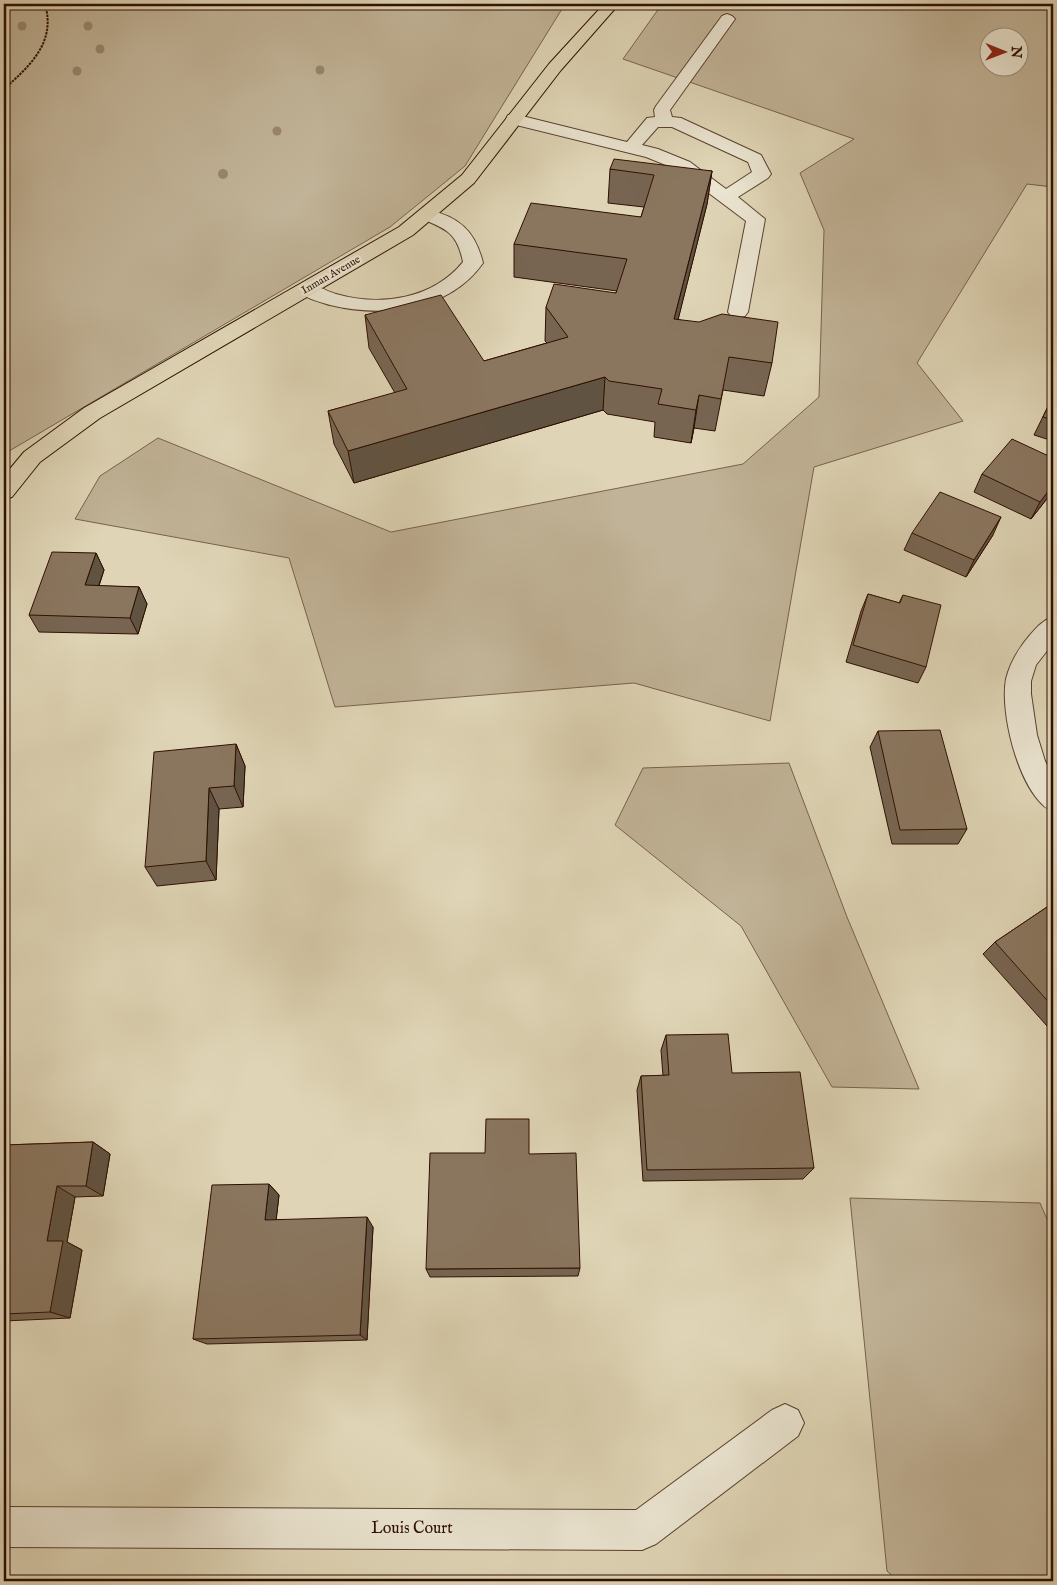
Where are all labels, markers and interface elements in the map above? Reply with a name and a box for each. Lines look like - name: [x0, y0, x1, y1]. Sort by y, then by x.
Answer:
- north arrow: [980, 28, 1030, 78]
- text: N: [1007, 45, 1025, 58]
- street label: Inman Avenue: [299, 253, 363, 297]
- street label: Louis Court: [371, 1519, 453, 1539]

